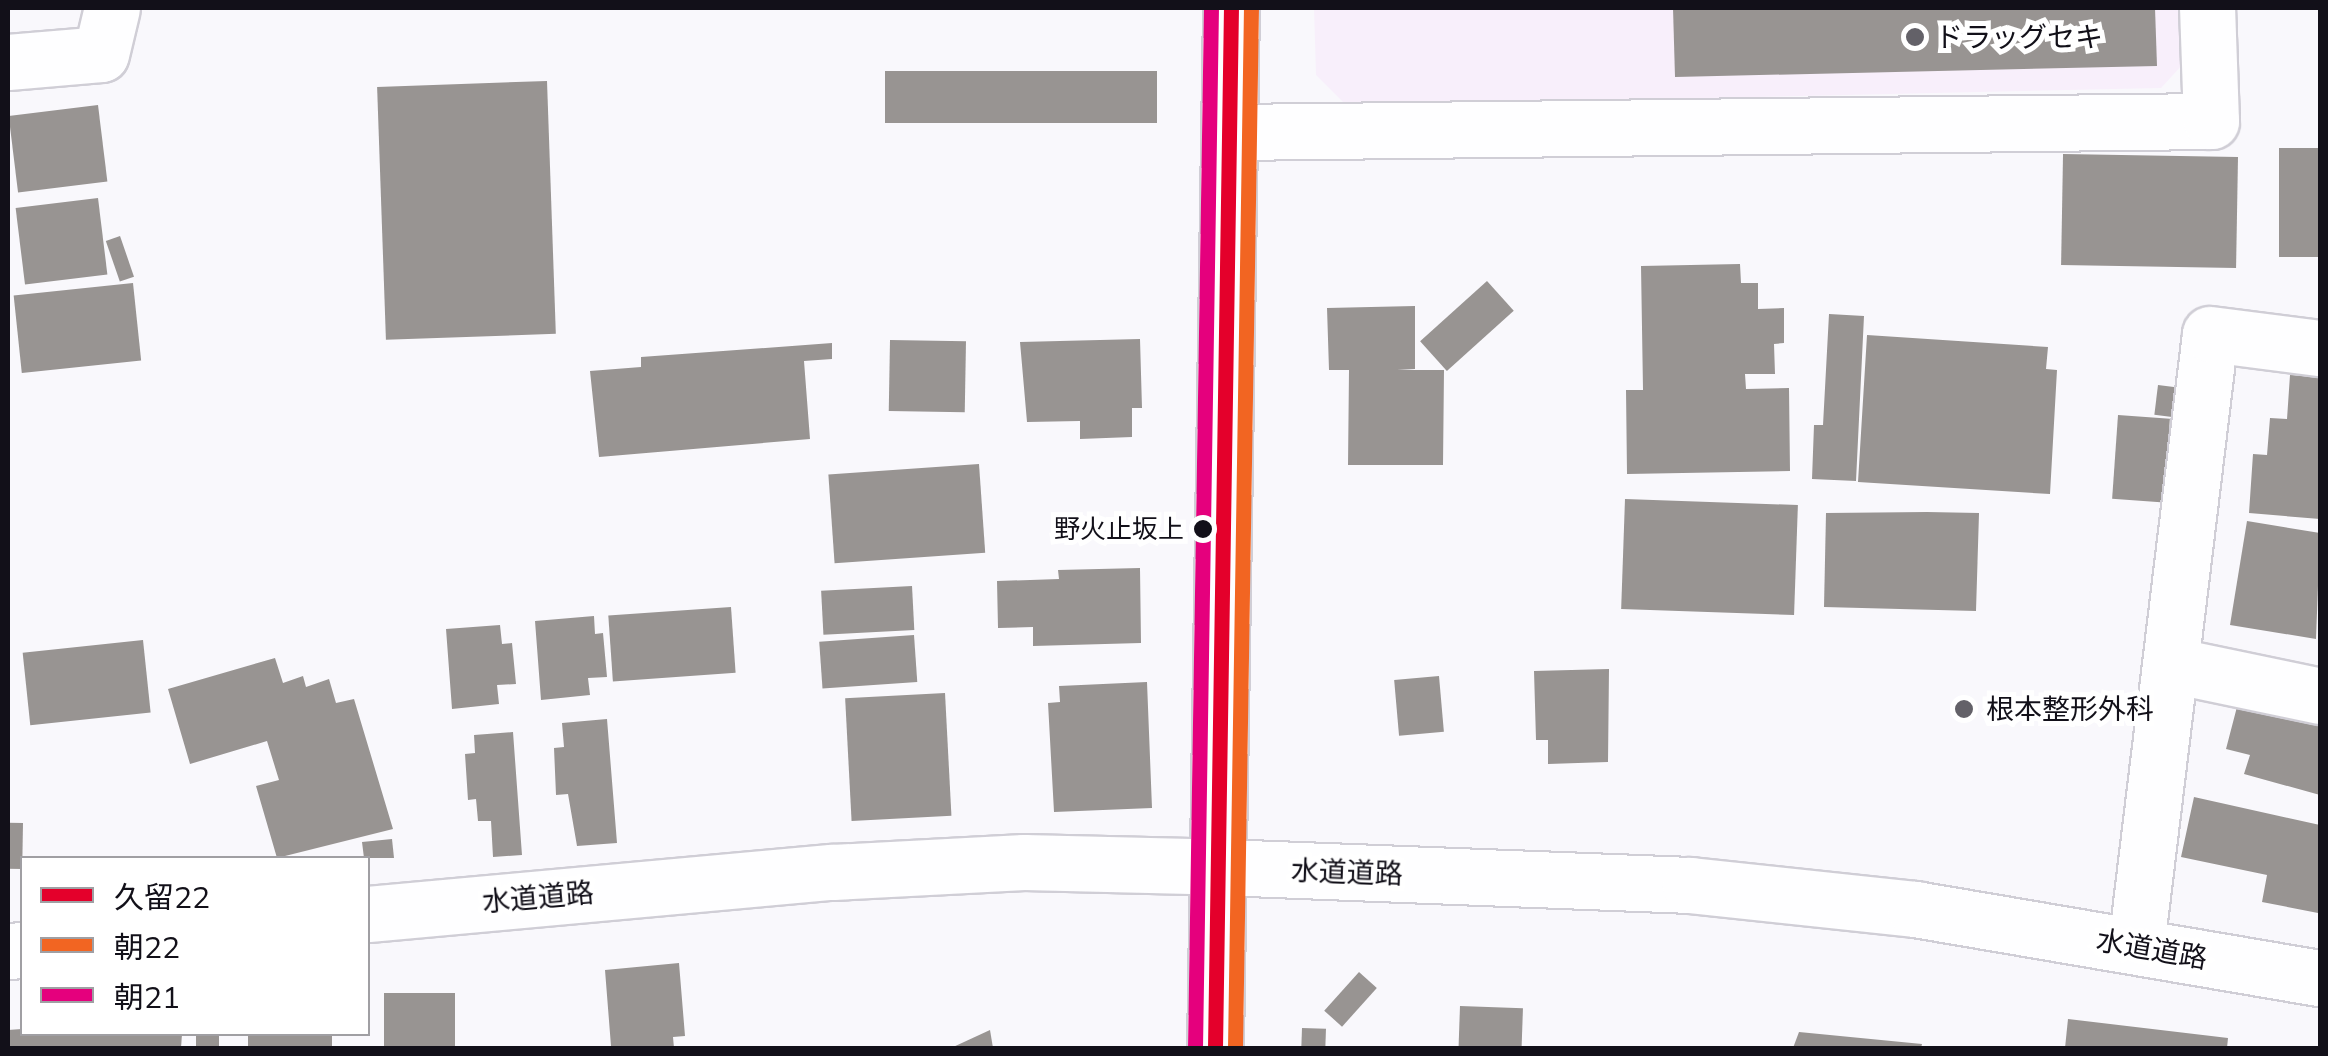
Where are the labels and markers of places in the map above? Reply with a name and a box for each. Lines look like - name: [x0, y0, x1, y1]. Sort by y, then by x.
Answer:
- place label: ドラッグセキ: [1935, 20, 2103, 54]
- marker: ドラッグセキ: [1904, 26, 1926, 48]
- place label: 野火止坂上: [1054, 513, 1184, 545]
- marker: 野火止坂上: [1193, 519, 1213, 539]
- place label: 根本整形外科: [1986, 692, 2154, 726]
- marker: 根本整形外科: [1951, 696, 1977, 722]

